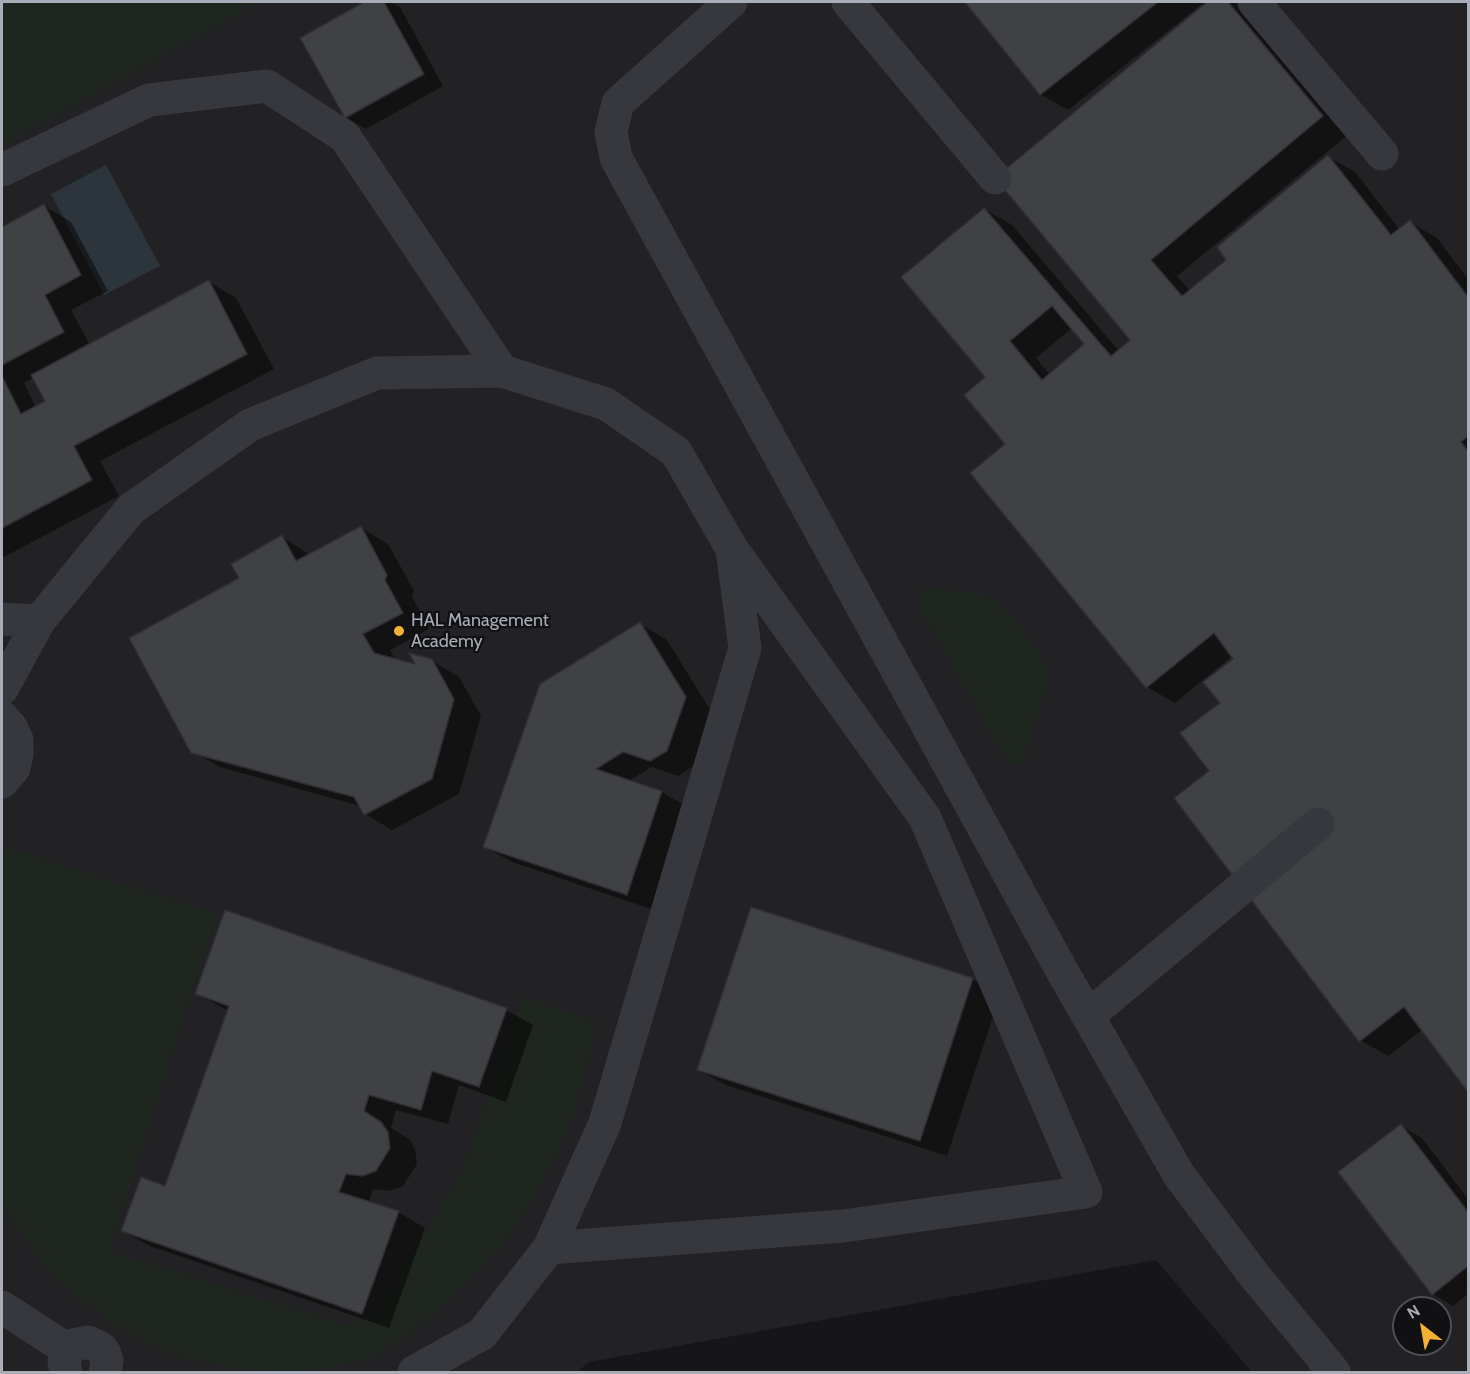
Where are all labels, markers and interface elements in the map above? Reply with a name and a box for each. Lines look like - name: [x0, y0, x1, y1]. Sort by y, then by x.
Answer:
- place label: HAL Management Academy: [411, 610, 549, 652]
- marker: HAL Management Academy: [392, 624, 406, 638]
- north arrow: [1392, 1296, 1452, 1356]
- text: N: [1404, 1301, 1423, 1323]

